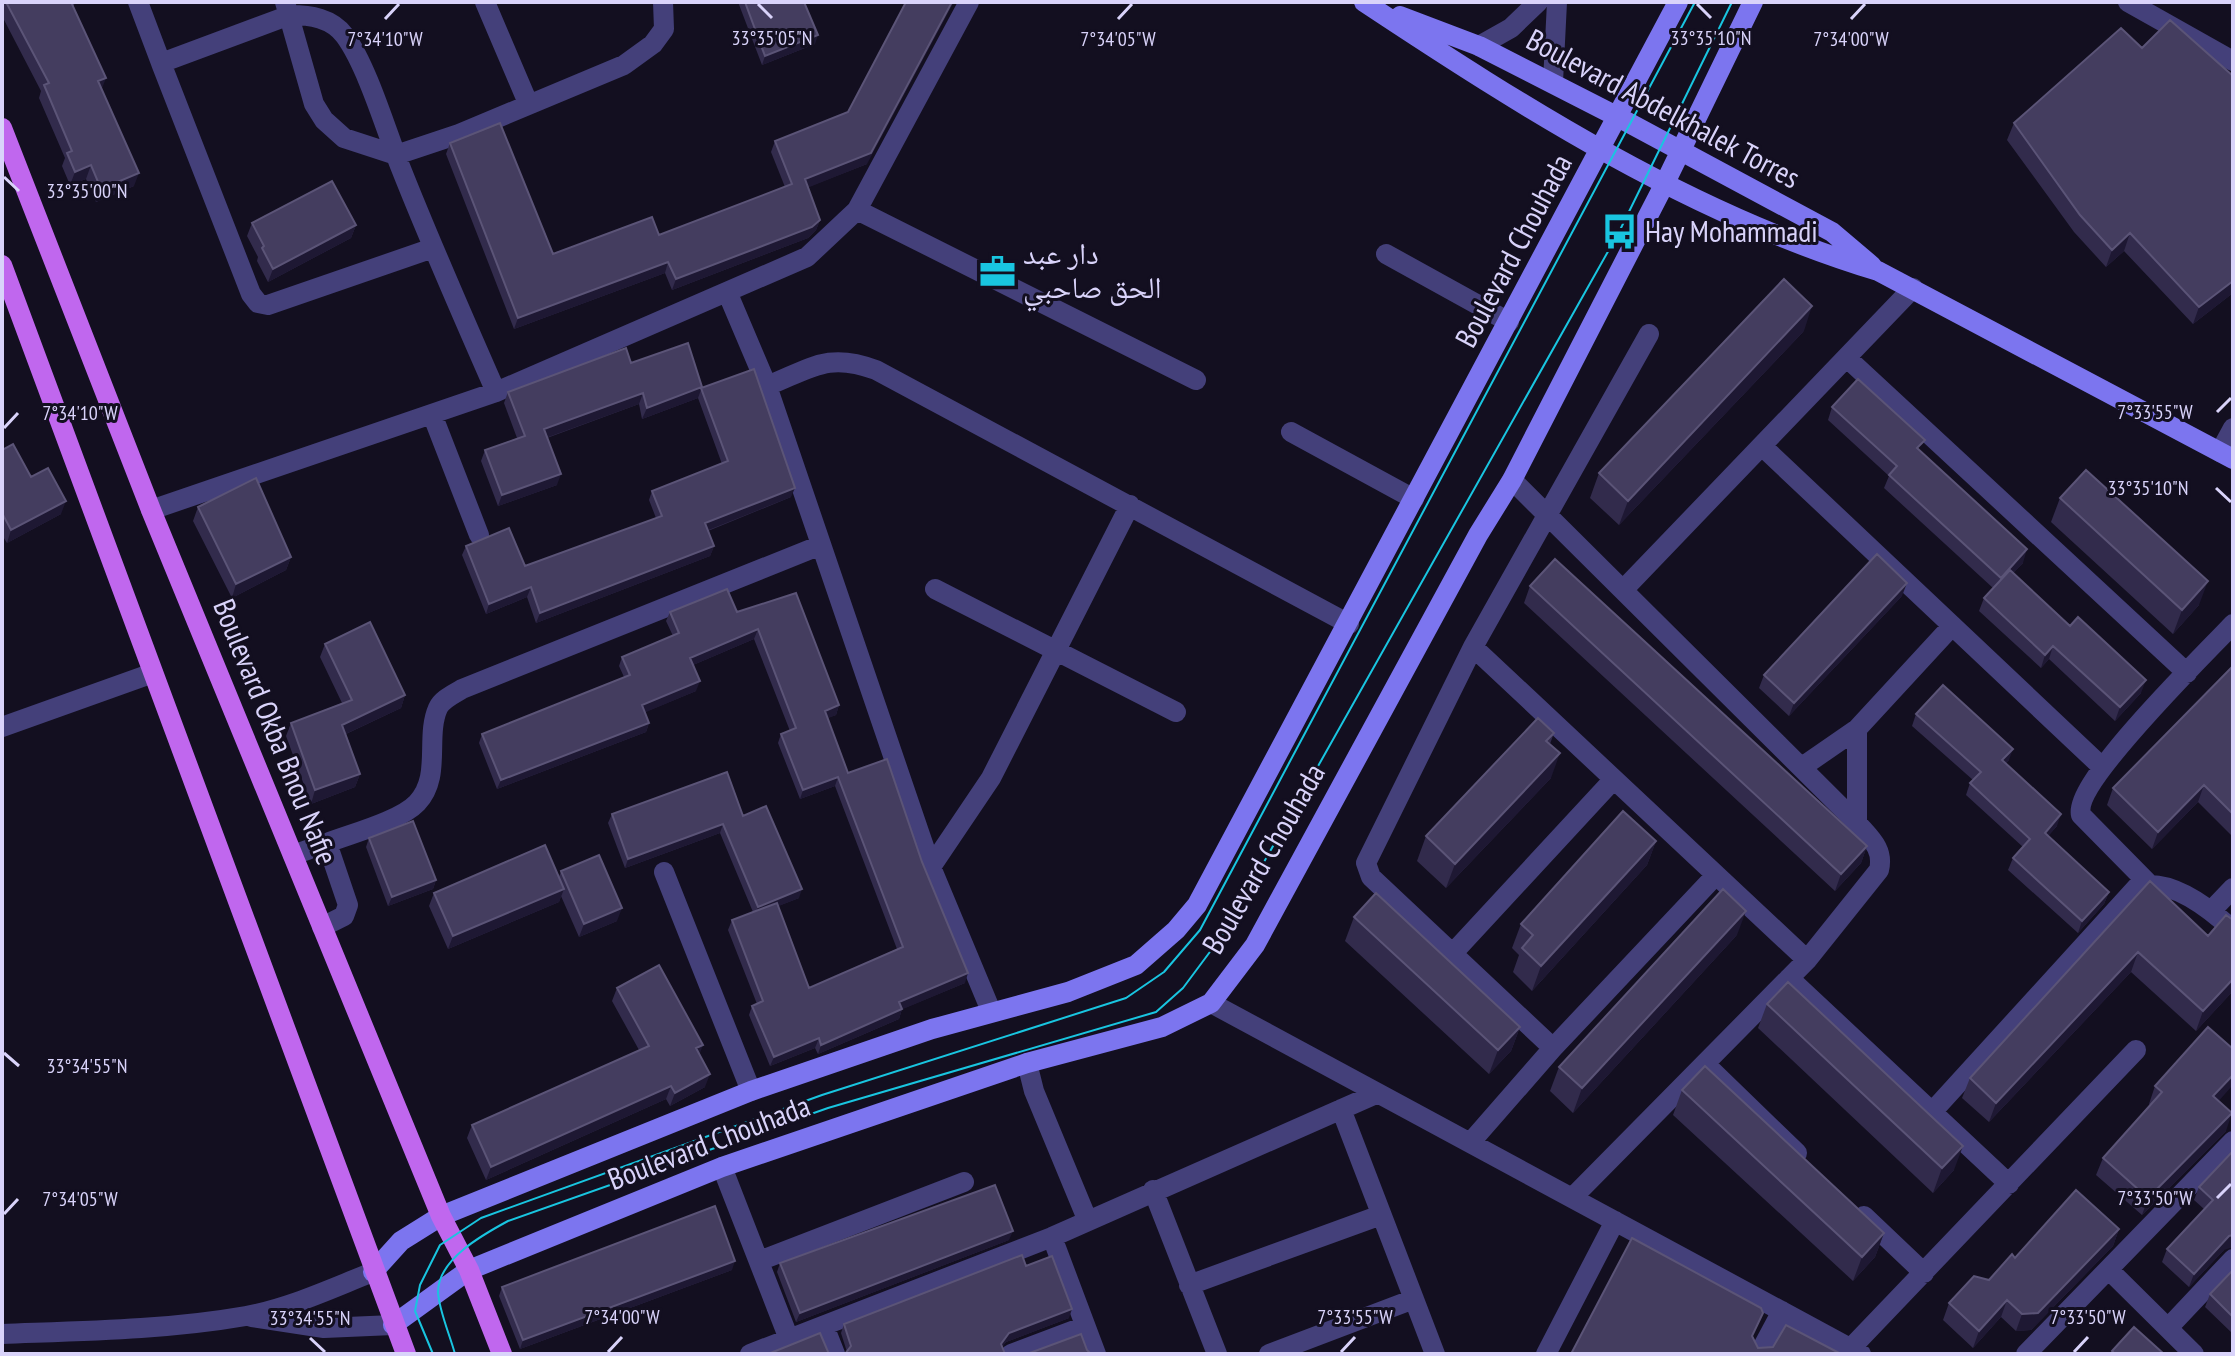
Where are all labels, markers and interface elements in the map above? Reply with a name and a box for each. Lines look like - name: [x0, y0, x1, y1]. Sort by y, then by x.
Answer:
- street label: Boulevard Abdelkhalek Torres: [1520, 19, 1807, 196]
- text: 33°35'05"N: [732, 25, 812, 51]
- text: 33°35'10"N: [1671, 25, 1751, 51]
- text: 7°34'10"W: [347, 26, 423, 52]
- text: 7°34'05"W: [1080, 26, 1156, 52]
- text: 7°34'00"W: [1813, 26, 1889, 52]
- street label: Boulevard Chouhada: [1445, 147, 1580, 354]
- text: 33°35'00"N: [47, 178, 127, 204]
- place label: Hay Mohammadi: [1645, 211, 1818, 250]
- bus stop icon: Hay Mohammadi: [1600, 213, 1638, 251]
- place label: دار عبد الحق صاحبي: [1023, 233, 1162, 312]
- office icon: دار عبد الحق صاحبي: [978, 252, 1016, 290]
- text: 7°33'55"W: [2117, 399, 2193, 425]
- text: 7°34'10"W: [42, 400, 118, 426]
- text: 33°35'10"N: [2108, 475, 2188, 501]
- street label: Boulevard Okba Bnou Nafie: [205, 593, 347, 870]
- street label: Boulevard Chouhada: [1192, 756, 1333, 960]
- text: 33°34'55"N: [47, 1053, 127, 1079]
- street label: Boulevard Chouhada: [602, 1085, 815, 1198]
- text: 7°33'50"W: [2117, 1185, 2193, 1211]
- text: 7°34'05"W: [42, 1186, 118, 1212]
- text: 7°34'00"W: [584, 1304, 660, 1330]
- text: 7°33'55"W: [1317, 1304, 1393, 1330]
- text: 7°33'50"W: [2050, 1304, 2126, 1330]
- text: 33°34'55"N: [270, 1305, 350, 1331]

